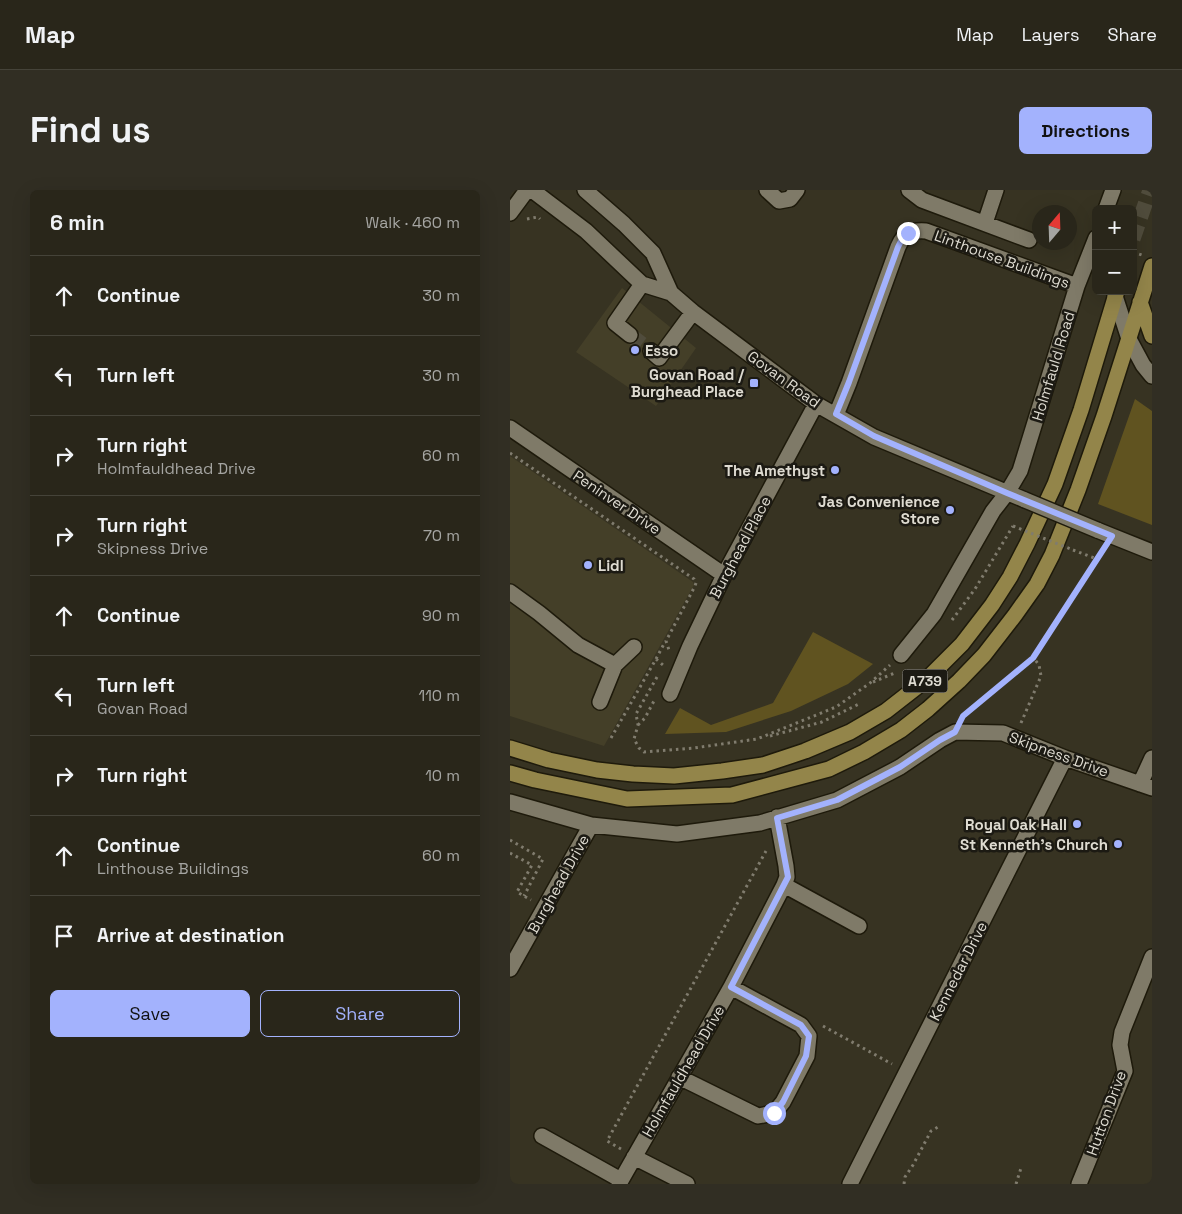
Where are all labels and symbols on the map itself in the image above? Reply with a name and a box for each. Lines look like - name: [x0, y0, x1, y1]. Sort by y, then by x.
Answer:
- north arrow: [1032, 205, 1077, 250]
- route end: [897, 222, 920, 245]
- street label: Linthouse Buildings: [932, 226, 1072, 292]
- street label: Holmfauld Road: [1027, 309, 1079, 423]
- place label: Esso: [645, 341, 678, 360]
- marker: Esso: [629, 344, 641, 356]
- street label: Govan Road: [744, 346, 824, 412]
- place label: Govan Road / Burghead Place: [631, 365, 745, 401]
- marker: Govan Road / Burghead Place: [748, 377, 760, 389]
- place label: The Amethyst: [724, 461, 825, 480]
- marker: The Amethyst: [829, 464, 841, 476]
- street label: Peninver Drive: [570, 466, 665, 538]
- place label: Jas Convenience Store: [818, 492, 940, 528]
- street label: Burghead Place: [705, 493, 775, 601]
- marker: Jas Convenience Store: [944, 504, 956, 516]
- place label: Lidl: [598, 556, 624, 575]
- marker: Lidl: [582, 559, 594, 571]
- road number: A739: [902, 670, 948, 692]
- street label: Skipness Drive: [1007, 727, 1111, 781]
- place label: Royal Oak Hall: [965, 815, 1067, 834]
- marker: Royal Oak Hall: [1071, 818, 1083, 830]
- street label: Burghead Drive: [523, 831, 593, 937]
- place label: St Kenneth's Church: [960, 835, 1108, 854]
- marker: St Kenneth's Church: [1112, 838, 1124, 850]
- street label: Kennedar Drive: [925, 918, 991, 1024]
- street label: Holmfauldhead Drive: [638, 1002, 728, 1140]
- street label: Hutton Drive: [1082, 1068, 1130, 1158]
- route start: [763, 1102, 786, 1125]

